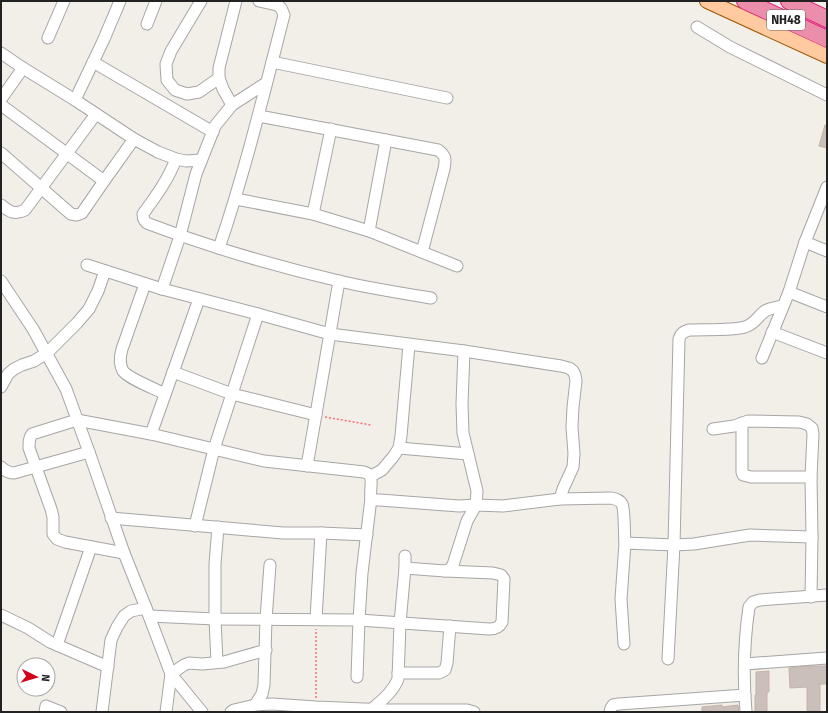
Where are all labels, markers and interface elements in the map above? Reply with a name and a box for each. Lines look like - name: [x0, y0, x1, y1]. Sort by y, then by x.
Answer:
- road number: NH48: [767, 10, 805, 30]
- north arrow: [16, 657, 56, 697]
- text: N: [39, 674, 52, 682]

